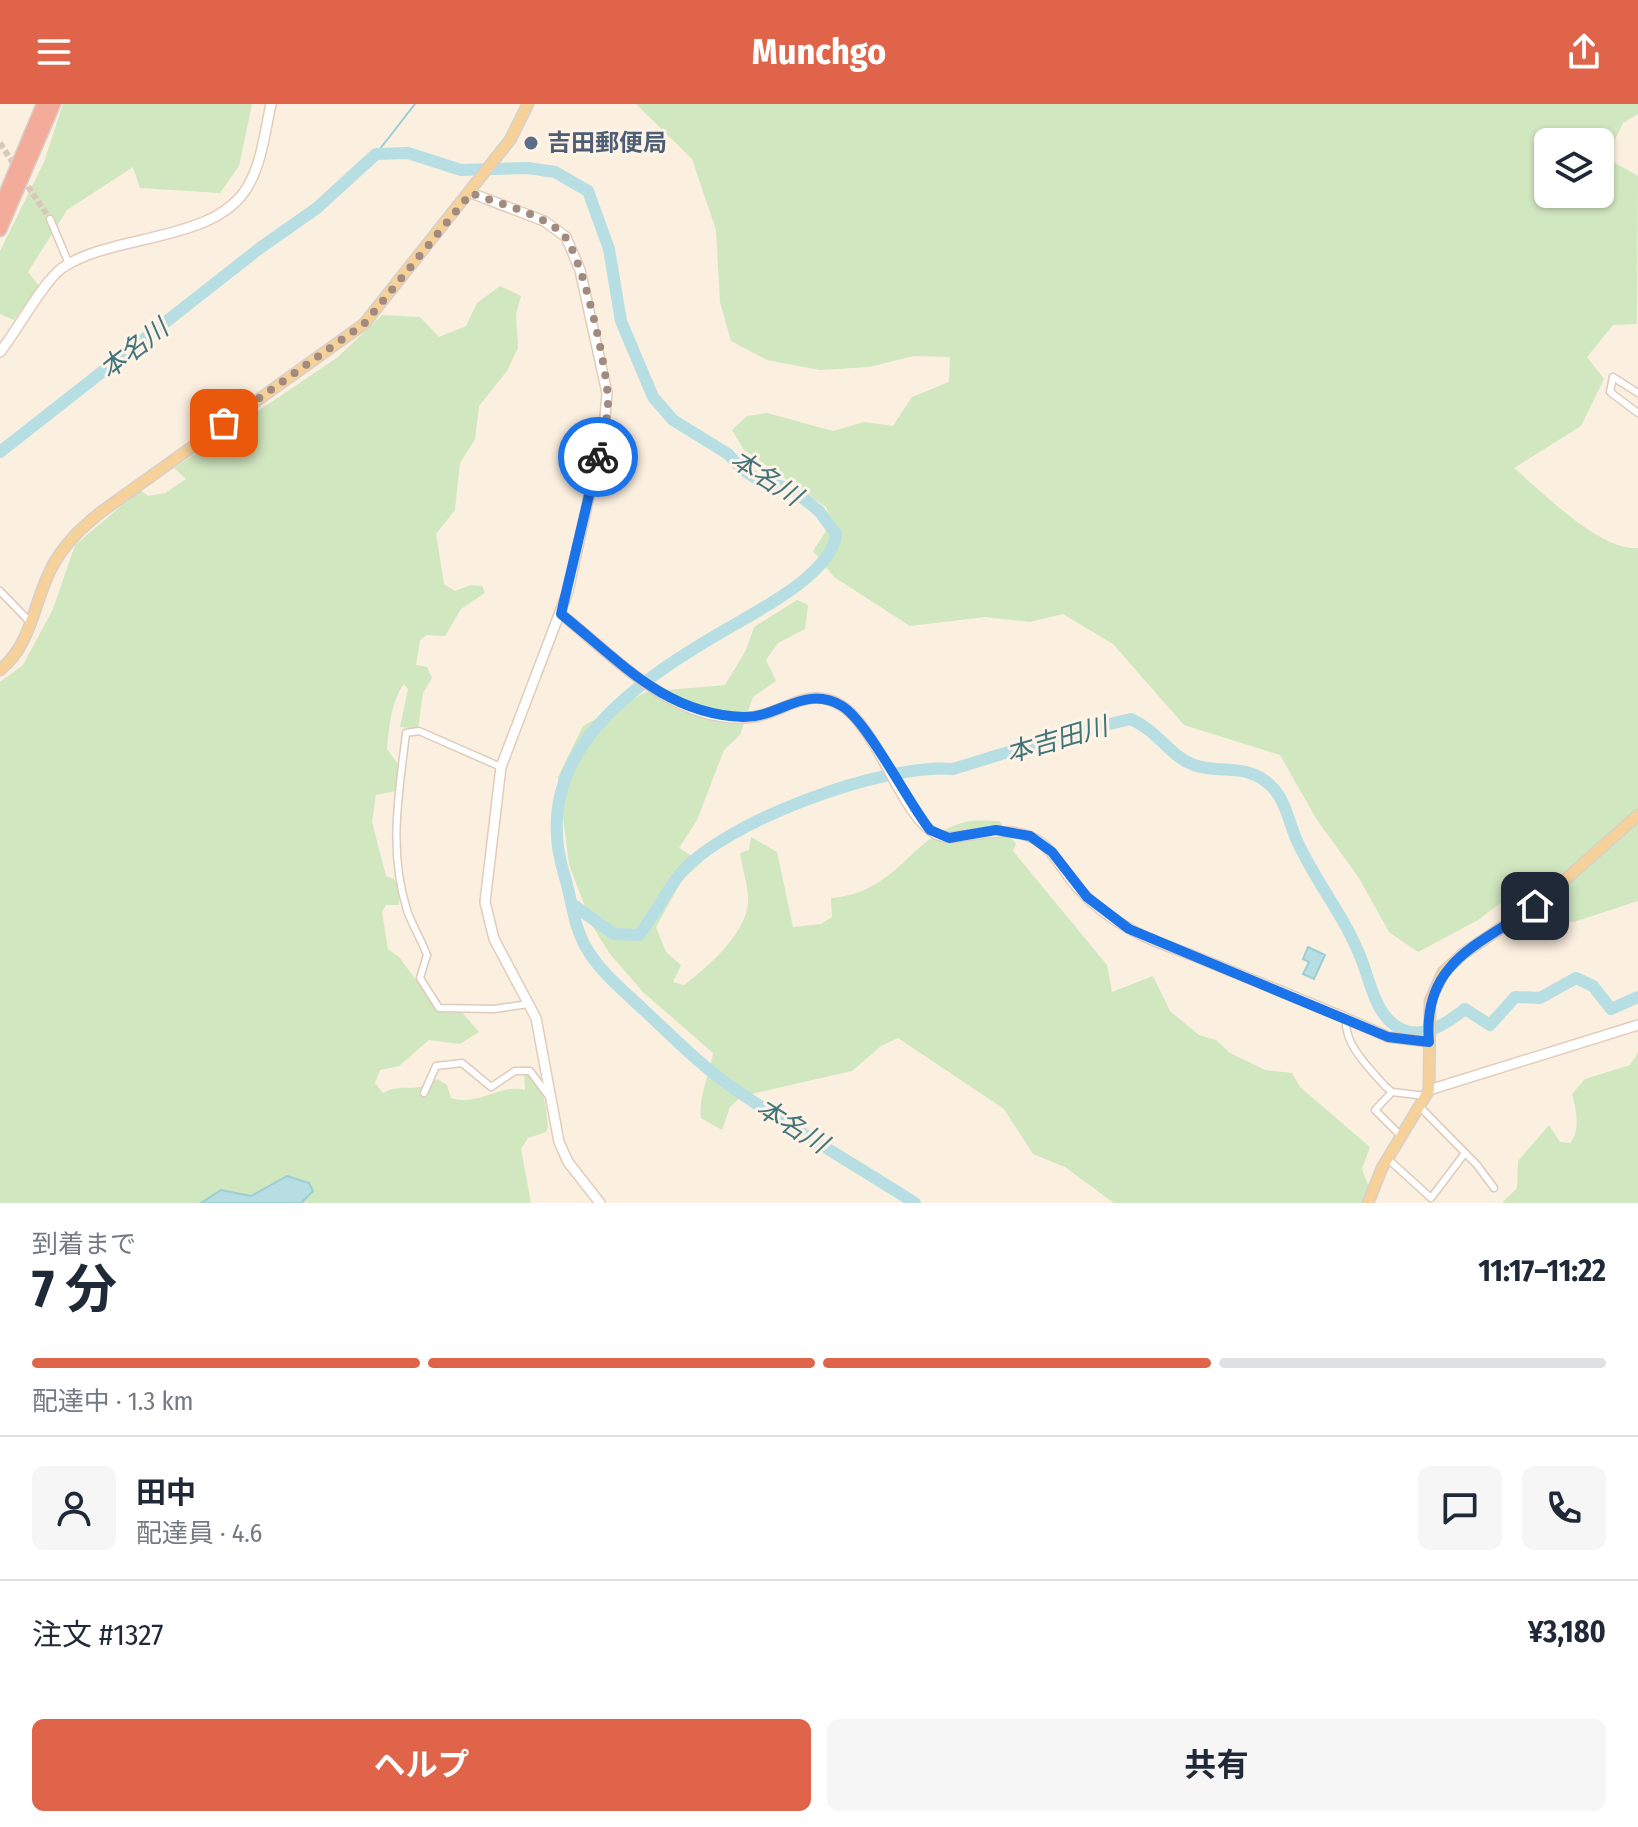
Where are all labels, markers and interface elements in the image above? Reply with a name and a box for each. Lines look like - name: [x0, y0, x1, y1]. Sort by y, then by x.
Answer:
- icon: menu: [32, 30, 76, 74]
- text: Munchgo: [752, 30, 886, 74]
- icon: share: [1562, 30, 1606, 74]
- map controls: [1534, 128, 1614, 208]
- button: layers: [1534, 128, 1614, 208]
- place label: 吉田郵便局: [547, 129, 667, 157]
- marker: 吉田郵便局: [522, 134, 540, 152]
- water label: 本名川: [94, 311, 177, 385]
- pin: [190, 389, 258, 457]
- icon: bag: [202, 401, 246, 445]
- courier: [558, 417, 638, 497]
- icon: bike: [576, 435, 620, 479]
- water label: 本名川: [725, 444, 810, 514]
- water label: 本吉田川: [1003, 710, 1114, 769]
- pin: [1501, 872, 1569, 940]
- icon: home: [1513, 884, 1557, 928]
- water label: 本名川: [751, 1092, 836, 1161]
- text: 到着まで: [32, 1229, 136, 1260]
- text: 11:17–11:22: [1478, 1253, 1606, 1289]
- text: 7 分: [32, 1258, 117, 1321]
- text: 配達中 · 1.3 km: [32, 1386, 194, 1417]
- button: person: [32, 1466, 116, 1550]
- button: chat: [1418, 1466, 1502, 1550]
- button: phone: [1522, 1466, 1606, 1550]
- text: 田中: [136, 1475, 196, 1511]
- text: 配達員 · 4.6: [136, 1518, 262, 1549]
- text: ¥3,180: [1528, 1614, 1606, 1650]
- text: 注文 #1327: [32, 1617, 163, 1653]
- button: ヘルプ: [32, 1719, 811, 1811]
- button: 共有: [827, 1719, 1606, 1811]

